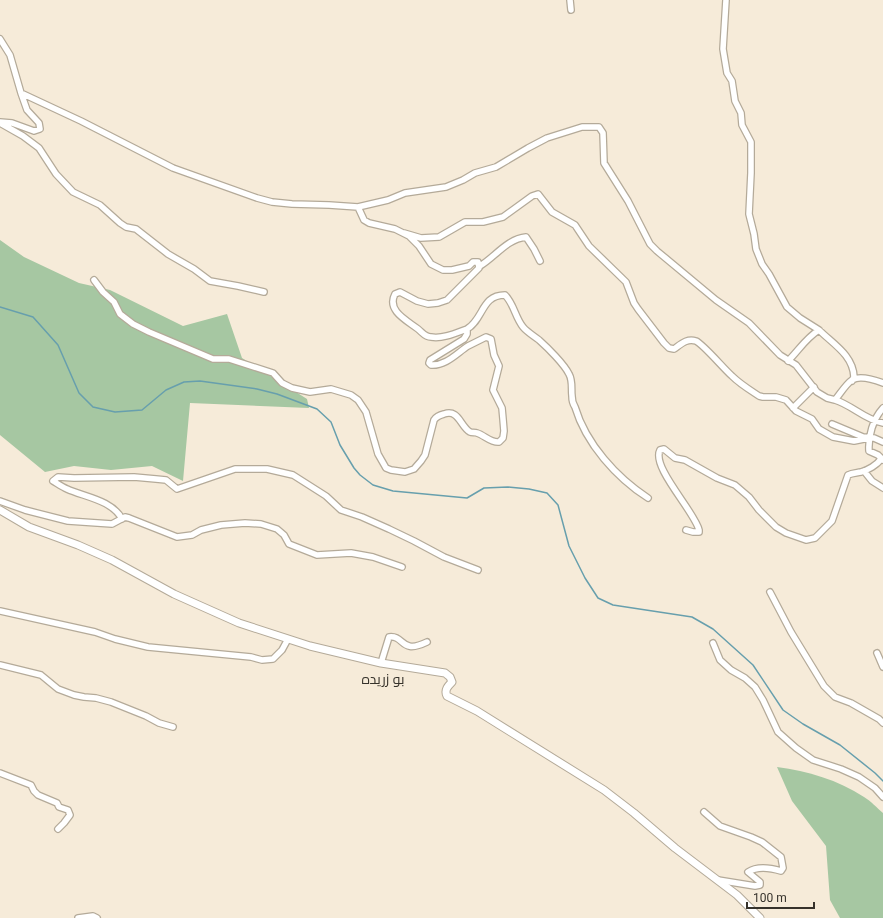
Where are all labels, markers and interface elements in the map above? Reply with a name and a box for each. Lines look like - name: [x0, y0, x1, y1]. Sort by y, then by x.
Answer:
- district label: بو زريده: [361, 671, 405, 687]
- scale bar: [747, 884, 814, 910]
- text: 100 m: [753, 891, 787, 905]

